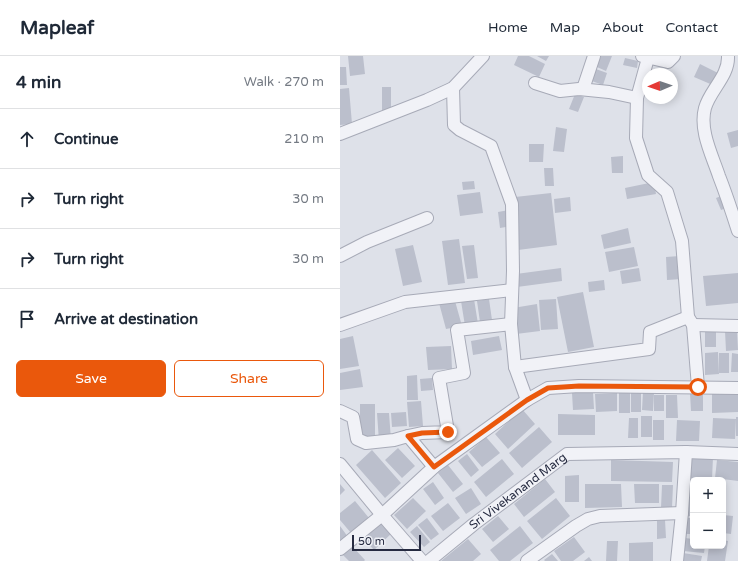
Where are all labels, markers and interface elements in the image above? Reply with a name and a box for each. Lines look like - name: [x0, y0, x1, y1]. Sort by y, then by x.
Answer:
- text: Mapleaf: [20, 17, 94, 39]
- text: Home: [488, 19, 528, 36]
- text: Map: [550, 19, 580, 36]
- text: About: [602, 19, 644, 36]
- text: Contact: [666, 19, 718, 36]
- north arrow: [642, 68, 678, 104]
- text: 4 min: [16, 72, 61, 93]
- text: Walk · 270 m: [244, 74, 324, 90]
- icon: ahead: [16, 128, 38, 150]
- text: Continue: [54, 130, 118, 148]
- text: 210 m: [284, 131, 324, 147]
- icon: right: [16, 188, 38, 210]
- text: Turn right: [54, 190, 124, 208]
- text: 30 m: [292, 191, 324, 207]
- icon: right: [16, 248, 38, 270]
- text: Turn right: [54, 250, 124, 268]
- text: 30 m: [292, 251, 324, 267]
- icon: arrive: [16, 308, 38, 330]
- text: Arrive at destination: [54, 310, 198, 328]
- button: Save: [16, 360, 166, 397]
- button: Share: [174, 360, 324, 397]
- route start: [689, 378, 707, 396]
- route end: [439, 423, 457, 441]
- street label: Sri Vivekanand Marg: [466, 450, 569, 532]
- map controls: [690, 477, 726, 549]
- button: +: [690, 477, 726, 513]
- button: −: [690, 513, 726, 549]
- scale bar: [352, 533, 421, 552]
- text: 50 m: [358, 535, 385, 548]

